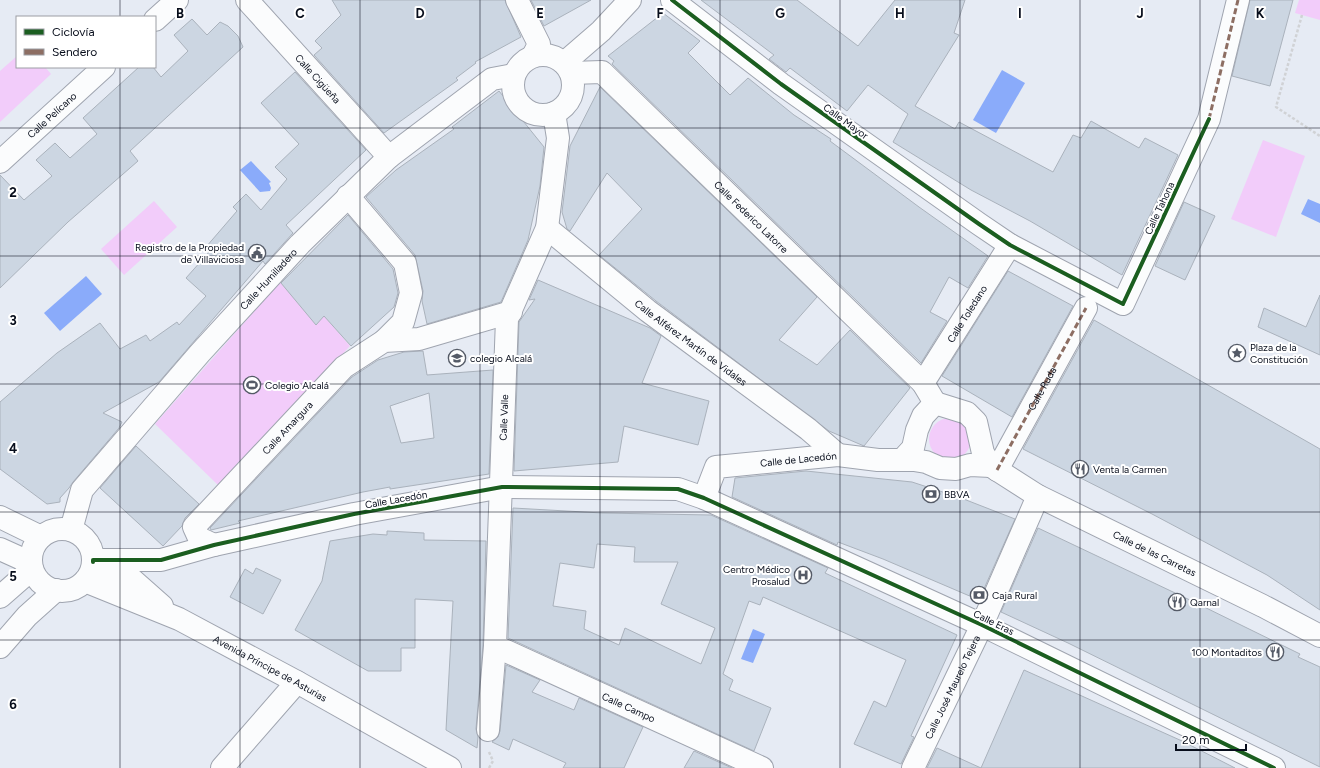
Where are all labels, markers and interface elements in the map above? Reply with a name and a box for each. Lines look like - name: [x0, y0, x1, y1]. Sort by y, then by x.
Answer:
- text: B: [176, 6, 184, 21]
- text: C: [295, 6, 305, 21]
- text: D: [415, 6, 425, 21]
- text: E: [536, 6, 544, 21]
- text: F: [656, 6, 664, 21]
- text: G: [775, 6, 785, 21]
- text: H: [895, 6, 905, 21]
- text: I: [1018, 6, 1022, 21]
- text: J: [1136, 6, 1144, 21]
- text: K: [1256, 6, 1265, 21]
- legend: [16, 16, 156, 68]
- text: Ciclovía: [52, 25, 95, 39]
- text: Sendero: [52, 45, 97, 59]
- street label: Calle Cigüeña: [292, 52, 343, 106]
- street label: Calle Pelícano: [25, 89, 80, 141]
- street label: Calle Mayor: [821, 101, 871, 142]
- street label: Calle Federico Latorre: [711, 178, 791, 256]
- street label: Calle Tahona: [1142, 180, 1177, 237]
- text: 2: [9, 185, 17, 200]
- place label: Registro de la Propiedad de Villaviciosa: [135, 241, 244, 266]
- public building icon: Registro de la Propiedad de Villaviciosa: [247, 243, 267, 263]
- street label: Calle Humilladero: [237, 246, 300, 313]
- street label: Calle Toledano: [944, 283, 990, 345]
- street label: Calle Alférez Martín de Vidales: [632, 297, 750, 389]
- text: 3: [9, 313, 17, 328]
- place label: Plaza de la Constitución: [1250, 341, 1308, 366]
- place icon: Plaza de la Constitución: [1227, 343, 1247, 363]
- school or university icon: colegio Alcalá: [447, 348, 467, 368]
- place label: colegio Alcalá: [470, 352, 532, 365]
- street label: Calle Ruda: [1025, 365, 1059, 413]
- sports icon: Colegio Alcalá: [242, 375, 262, 395]
- place label: Colegio Alcalá: [265, 379, 329, 392]
- street label: Calle Valle: [497, 394, 511, 441]
- street label: Calle Amargura: [259, 398, 316, 457]
- text: 4: [9, 441, 17, 456]
- street label: Calle de Lacedón: [759, 449, 838, 470]
- restaurant icon: Venta la Carmen: [1070, 459, 1090, 479]
- place label: Venta la Carmen: [1093, 463, 1167, 476]
- bank icon: BBVA: [921, 484, 941, 504]
- street label: Calle Lacedón: [364, 488, 429, 511]
- place label: BBVA: [944, 488, 970, 501]
- street label: Calle de las Carretas: [1111, 528, 1199, 580]
- place label: Centro Médico Prosalud: [723, 563, 790, 588]
- hospital icon: Centro Médico Prosalud: [793, 565, 813, 585]
- text: 5: [9, 569, 17, 584]
- bank icon: Caja Rural: [969, 585, 989, 605]
- place label: Caja Rural: [992, 589, 1037, 602]
- restaurant icon: Qarnal: [1167, 592, 1187, 612]
- place label: Qarnal: [1190, 596, 1219, 609]
- street label: Calle Eras: [971, 607, 1017, 638]
- street label: Avenida Príncipe de Asturias: [211, 632, 329, 705]
- street label: Calle José Maurelo Tejera: [922, 633, 983, 741]
- restaurant icon: 100 Montaditos: [1265, 642, 1285, 662]
- place label: 100 Montaditos: [1191, 646, 1262, 659]
- street label: Calle Campo: [600, 690, 657, 725]
- text: 6: [9, 697, 17, 712]
- scale bar: [1176, 726, 1246, 752]
- text: 20 m: [1182, 733, 1210, 747]

